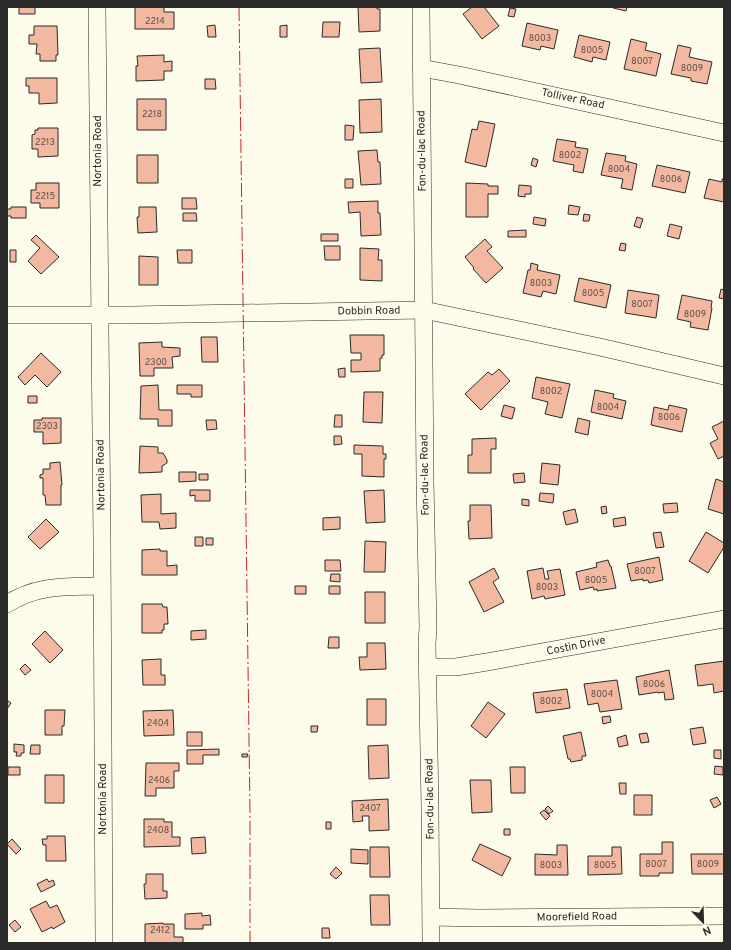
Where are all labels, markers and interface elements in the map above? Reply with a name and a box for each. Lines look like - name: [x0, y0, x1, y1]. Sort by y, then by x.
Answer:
- house number: 2214: [145, 16, 165, 27]
- house number: 8003: [529, 33, 551, 44]
- house number: 8005: [581, 45, 603, 56]
- house number: 8007: [631, 56, 653, 67]
- house number: 8009: [681, 63, 703, 74]
- street label: Tolliver Road: [540, 85, 606, 113]
- house number: 2218: [142, 109, 162, 120]
- street label: Fon-du-lac Road: [414, 110, 430, 192]
- street label: Nortonia Road: [91, 115, 105, 187]
- house number: 2213: [35, 137, 55, 148]
- house number: 8002: [559, 150, 581, 161]
- house number: 8004: [608, 164, 631, 175]
- house number: 8006: [660, 174, 682, 185]
- house number: 2215: [35, 191, 55, 202]
- house number: 8003: [530, 278, 552, 289]
- house number: 8005: [582, 288, 604, 299]
- house number: 8007: [631, 299, 653, 310]
- street label: Dobbin Road: [337, 303, 401, 319]
- house number: 8009: [684, 309, 706, 320]
- house number: 2300: [145, 357, 167, 368]
- house number: 8002: [540, 386, 562, 397]
- house number: 8004: [597, 402, 620, 413]
- house number: 8006: [658, 412, 680, 423]
- house number: 2303: [36, 421, 58, 432]
- street label: Fon-du-lac Road: [417, 434, 433, 516]
- street label: Nortonia Road: [93, 439, 109, 511]
- house number: 8007: [634, 566, 656, 577]
- house number: 8005: [585, 575, 607, 586]
- house number: 8003: [536, 582, 558, 593]
- street label: Costin Drive: [545, 633, 607, 659]
- house number: 8006: [643, 679, 665, 690]
- house number: 8004: [591, 689, 614, 700]
- house number: 8002: [540, 696, 562, 707]
- house number: 2404: [147, 718, 170, 729]
- street label: Fon-du-lac Road: [422, 758, 438, 840]
- street label: Nortonia Road: [96, 763, 110, 835]
- house number: 2406: [148, 775, 170, 786]
- house number: 2407: [359, 803, 381, 814]
- house number: 2408: [147, 825, 169, 836]
- house number: 8007: [645, 859, 667, 870]
- house number: 8009: [697, 859, 719, 870]
- house number: 8003: [540, 860, 562, 871]
- house number: 8005: [594, 860, 616, 871]
- north arrow: [683, 902, 723, 942]
- street label: Moorefield Road: [537, 909, 617, 925]
- text: N: [700, 922, 713, 938]
- house number: 2412: [150, 925, 170, 936]

